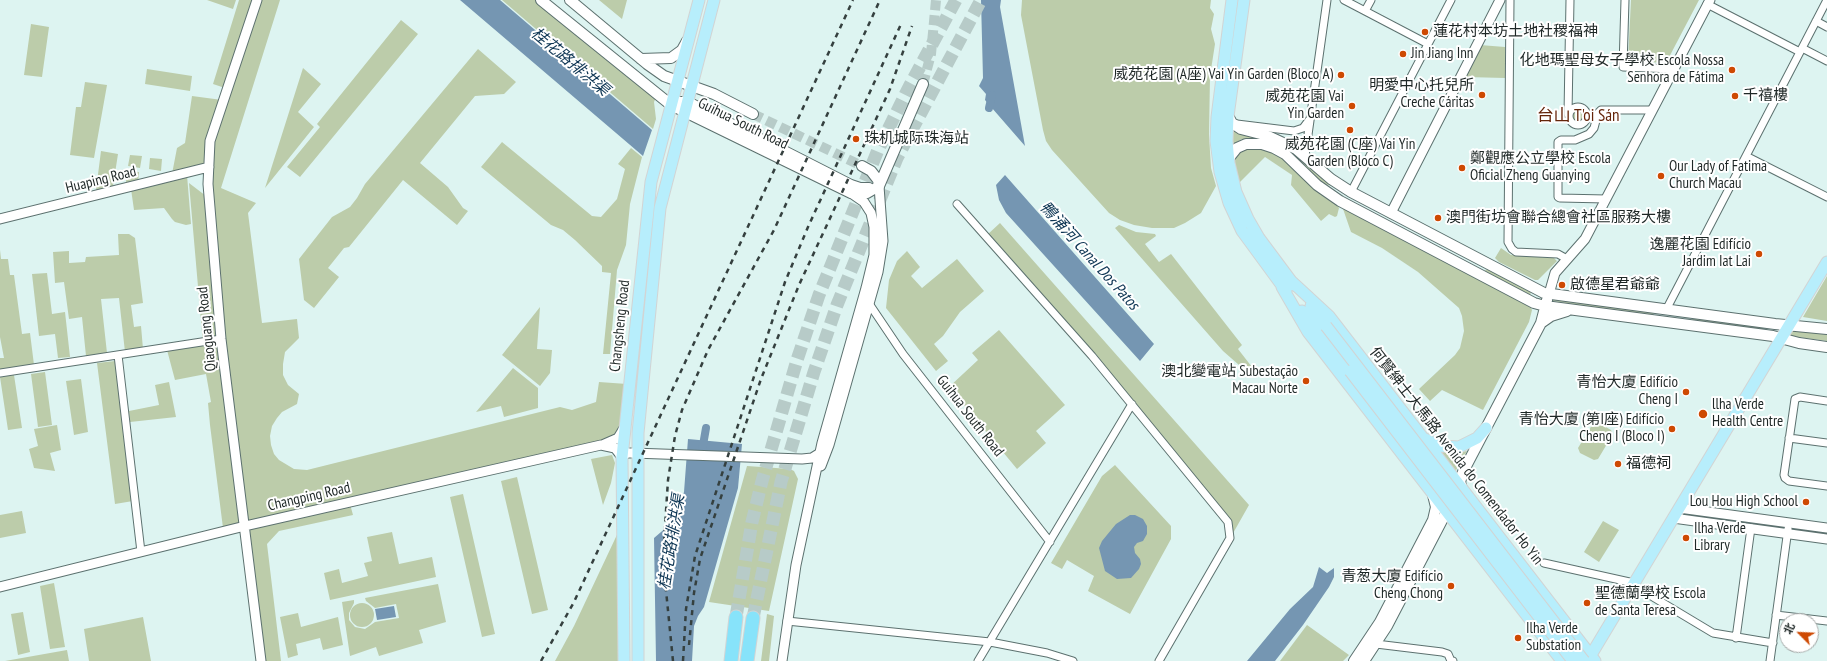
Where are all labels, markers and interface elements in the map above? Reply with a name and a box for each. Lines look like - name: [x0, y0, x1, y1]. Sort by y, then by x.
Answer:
- place label: 蓮花村本坊土地社稷福神: [1433, 23, 1598, 41]
- water label: 桂花路排洪渠: [527, 24, 613, 100]
- marker: 蓮花村本坊土地社稷福神: [1420, 27, 1430, 37]
- place label: Jin Jiang Inn: [1411, 45, 1473, 63]
- marker: Jin Jiang Inn: [1398, 49, 1408, 59]
- place label: 化地瑪聖母女子學校 Escola Nossa Senhora de Fátima: [1519, 52, 1724, 87]
- marker: 化地瑪聖母女子學校 Escola Nossa Senhora de Fátima: [1727, 65, 1737, 75]
- place label: 威苑花園 (A座) Vai Yin Garden (Bloco A): [1113, 66, 1333, 84]
- marker: 威苑花園 (A座) Vai Yin Garden (Bloco A): [1336, 70, 1346, 80]
- place label: 明愛中心托兒所 Creche Cáritas: [1369, 77, 1474, 112]
- place label: 千禧樓: [1743, 87, 1788, 105]
- place label: 威苑花園 Vai Yin Garden: [1265, 88, 1344, 123]
- marker: 明愛中心托兒所 Creche Cáritas: [1477, 90, 1487, 100]
- marker: 千禧樓: [1730, 91, 1740, 101]
- street label: Guihua South Road: [695, 94, 791, 154]
- marker: 威苑花園 Vai Yin Garden: [1347, 101, 1357, 111]
- district label: 台山 T'oi Sán: [1536, 106, 1620, 126]
- marker: 威苑花園 (C座) Vai Yin Garden (Bloco C): [1345, 125, 1355, 135]
- place label: 珠机城际珠海站: [864, 130, 969, 148]
- marker: 珠机城际珠海站: [851, 134, 861, 144]
- place label: 威苑花園 (C座) Vai Yin Garden (Bloco C): [1285, 136, 1415, 171]
- place label: 鄭觀應公立學校 Escola Oficial Zheng Guanying: [1470, 150, 1611, 185]
- place label: Our Lady of Fatima Church Macau: [1669, 158, 1767, 193]
- street label: Huaping Road: [64, 163, 138, 197]
- marker: 鄭觀應公立學校 Escola Oficial Zheng Guanying: [1457, 163, 1467, 173]
- marker: Our Lady of Fatima Church Macau: [1656, 171, 1666, 181]
- water label: 鴨涌河 Canal Dos Patos: [1035, 198, 1143, 314]
- place label: 澳門街坊會聯合總會社區服務大樓: [1446, 209, 1671, 227]
- marker: 澳門街坊會聯合總會社區服務大樓: [1433, 213, 1443, 223]
- place label: 逸麗花園 Edifício Jardim Iat Lai: [1649, 236, 1751, 271]
- marker: 逸麗花園 Edifício Jardim Iat Lai: [1754, 249, 1764, 259]
- place label: 啟德星君爺爺: [1570, 276, 1660, 294]
- street label: Changsheng Road: [606, 279, 634, 373]
- marker: 啟德星君爺爺: [1557, 280, 1567, 290]
- street label: Qiaoguang Road: [194, 286, 220, 372]
- street label: 何賢紳士大馬路 Avenida do Comendador Ho Yin: [1365, 344, 1547, 568]
- place label: 澳北變電站 Subestação Macau Norte: [1161, 363, 1298, 398]
- street label: Guihua South Road: [933, 372, 1007, 460]
- place label: 青怡大廈 Edifício Cheng I: [1576, 374, 1678, 409]
- marker: 澳北變電站 Subestação Macau Norte: [1301, 376, 1311, 386]
- marker: 青怡大廈 Edifício Cheng I: [1681, 387, 1691, 397]
- place label: llha Verde Health Centre: [1712, 396, 1783, 431]
- marker: llha Verde Health Centre: [1697, 408, 1709, 420]
- place label: 青怡大廈 (第I座) Edifício Cheng I (Bloco I): [1519, 411, 1664, 446]
- marker: 青怡大廈 (第I座) Edifício Cheng I (Bloco I): [1667, 424, 1677, 434]
- place label: 福德祠: [1626, 455, 1671, 473]
- marker: 福德祠: [1613, 459, 1623, 469]
- street label: Changping Road: [266, 479, 352, 515]
- water label: 桂花路排洪渠: [655, 493, 689, 591]
- place label: Lou Hou High School: [1690, 493, 1798, 511]
- marker: Lou Hou High School: [1801, 497, 1811, 507]
- place label: Ilha Verde Library: [1694, 520, 1746, 555]
- marker: Ilha Verde Library: [1681, 533, 1691, 543]
- place label: 青葱大廈 Edifício Cheng Chong: [1341, 568, 1443, 603]
- marker: 青葱大廈 Edifício Cheng Chong: [1446, 581, 1456, 591]
- place label: 聖德蘭學校 Escola de Santa Teresa: [1595, 585, 1706, 620]
- marker: 聖德蘭學校 Escola de Santa Teresa: [1582, 598, 1592, 608]
- north arrow: [1779, 613, 1819, 653]
- place label: Ilha Verde Substation: [1526, 620, 1581, 655]
- text: 北: [1780, 621, 1798, 636]
- marker: Ilha Verde Substation: [1513, 633, 1523, 643]

